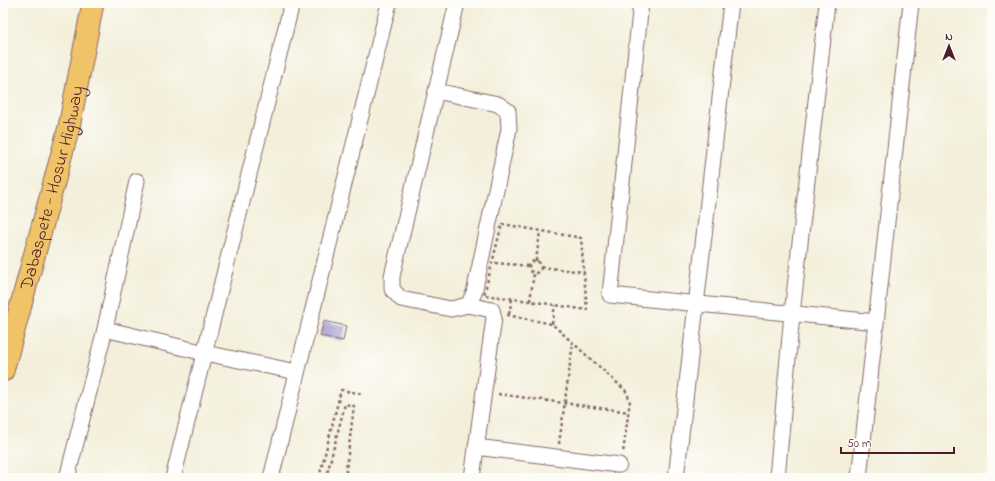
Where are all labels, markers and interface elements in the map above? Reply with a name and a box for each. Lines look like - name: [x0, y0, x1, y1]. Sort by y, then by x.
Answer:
- north arrow: [929, 26, 969, 66]
- text: N: [945, 29, 953, 45]
- street label: Dabaspete - Hosur Highway: [14, 84, 92, 294]
- scale bar: [841, 429, 954, 455]
- text: 50 m: [847, 435, 871, 453]

